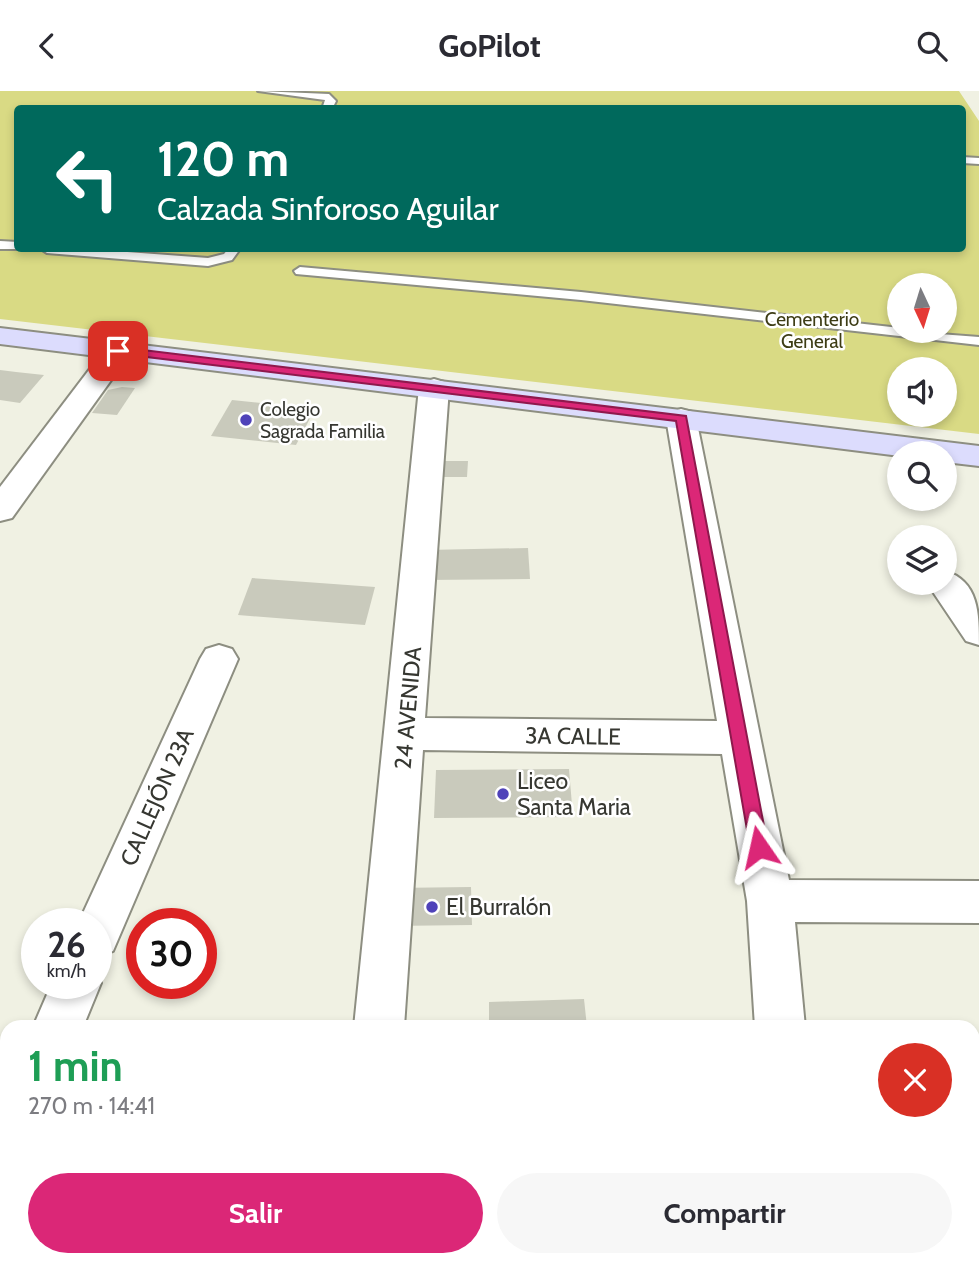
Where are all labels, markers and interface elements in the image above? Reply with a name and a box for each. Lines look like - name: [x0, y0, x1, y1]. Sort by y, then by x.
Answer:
- text: GoPilot: [438, 26, 541, 65]
- icon: back: [28, 27, 66, 65]
- icon: search: [913, 27, 951, 65]
- text: 120 m: [157, 129, 289, 188]
- icon: left: [42, 133, 133, 224]
- text: Calzada Sinforoso Aguilar: [157, 189, 499, 228]
- north arrow: [887, 273, 957, 343]
- map controls: [887, 273, 957, 595]
- park label: Cementerio General: [765, 308, 859, 353]
- pin: [88, 321, 148, 381]
- icon: arrive: [99, 332, 137, 370]
- button: sound: [887, 357, 957, 427]
- place label: Colegio Sagrada Familia: [260, 398, 385, 443]
- marker: Colegio Sagrada Familia: [238, 412, 254, 428]
- button: search: [887, 441, 957, 511]
- button: layers: [887, 525, 957, 595]
- street label: 24 AVENIDA: [389, 646, 427, 770]
- street label: 3A CALLE: [525, 721, 621, 751]
- street label: CALLEJÓN 23A: [114, 724, 200, 870]
- place label: Liceo Santa Maria: [517, 767, 631, 821]
- marker: Liceo Santa Maria: [495, 786, 511, 802]
- position arrow: [722, 810, 796, 884]
- place label: El Burralón: [446, 893, 551, 921]
- marker: El Burralón: [424, 899, 440, 915]
- speed limit sign: 30: [126, 908, 217, 999]
- text: 26: [47, 923, 86, 966]
- text: km/h: [47, 960, 86, 982]
- text: 1 min: [28, 1040, 123, 1092]
- button: close: [878, 1043, 952, 1117]
- text: 270 m · 14:41: [28, 1092, 155, 1120]
- button: Salir: [28, 1173, 483, 1253]
- button: Compartir: [497, 1173, 952, 1253]

